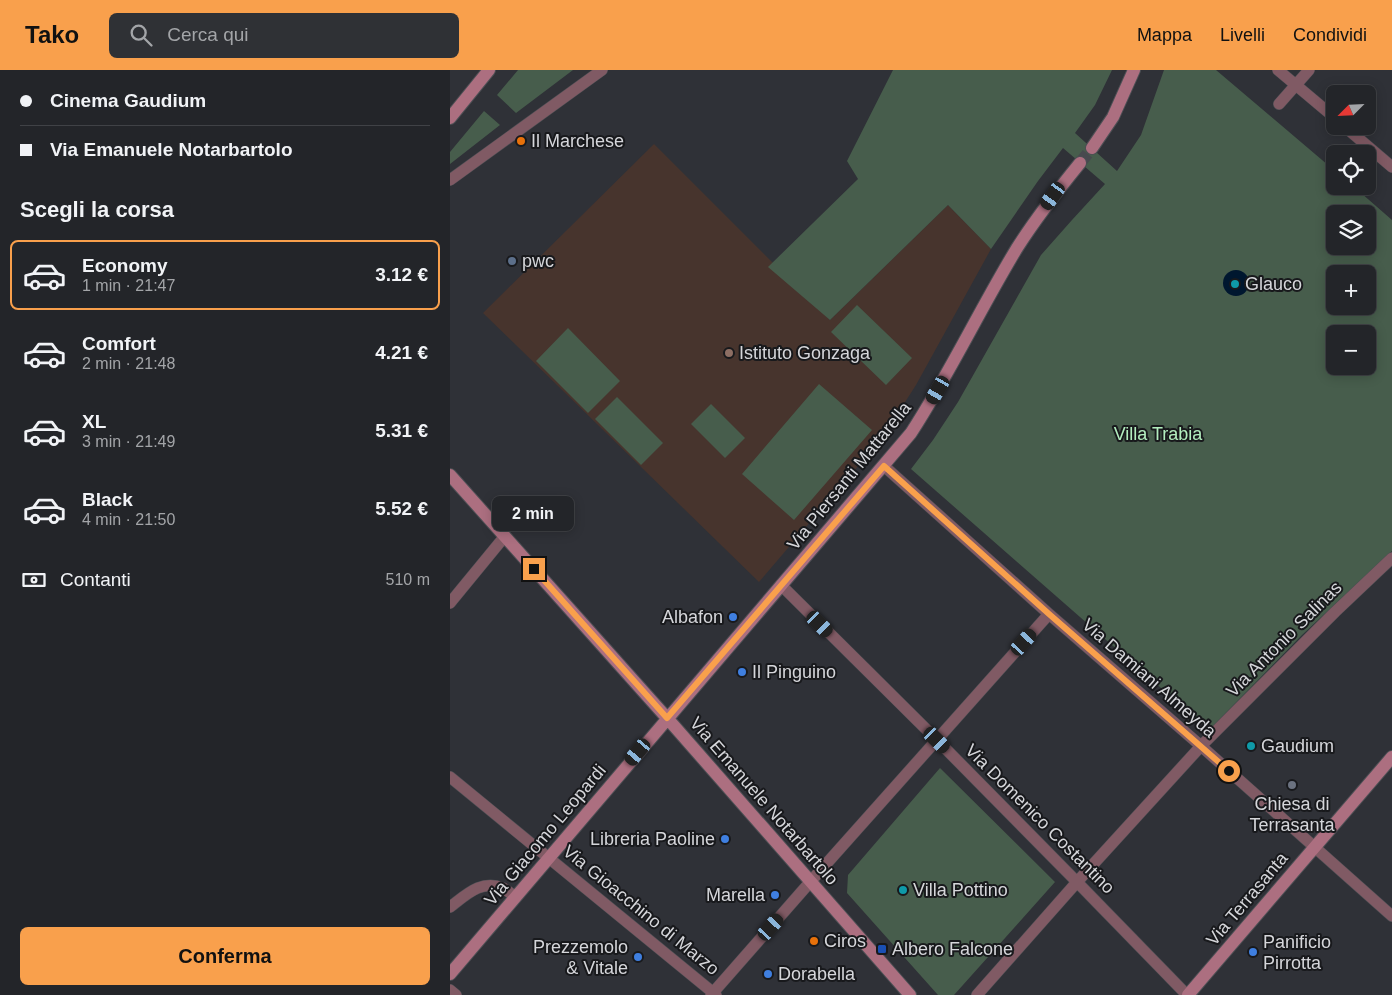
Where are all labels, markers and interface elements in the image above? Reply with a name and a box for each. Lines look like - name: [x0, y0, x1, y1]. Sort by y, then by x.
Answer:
- search box: [109, 13, 459, 58]
- text: Tako: [25, 21, 79, 48]
- icon: search: [127, 21, 155, 49]
- text: Cerca qui: [167, 24, 249, 45]
- text: Mappa: [1137, 25, 1192, 45]
- text: Livelli: [1220, 25, 1265, 45]
- text: Condividi: [1293, 25, 1367, 45]
- north arrow: [1326, 85, 1376, 135]
- map controls: [1326, 85, 1376, 375]
- text: Cinema Gaudium: [50, 90, 206, 111]
- place label: Il Marchese: [531, 131, 624, 151]
- marker: Il Marchese: [515, 135, 527, 147]
- text: Via Emanuele Notarbartolo: [50, 139, 293, 160]
- button: locate: [1326, 145, 1376, 195]
- car: [1038, 179, 1067, 213]
- text: Scegli la corsa: [20, 197, 174, 222]
- button: layers: [1326, 205, 1376, 255]
- place label: pwc: [522, 251, 554, 271]
- icon: car: [22, 253, 67, 298]
- text: Economy: [82, 255, 168, 276]
- marker: pwc: [506, 255, 518, 267]
- text: 3.12 €: [375, 264, 428, 285]
- button: +: [1326, 265, 1376, 315]
- place label: Glauco: [1245, 274, 1302, 294]
- text: 1 min · 21:47: [82, 277, 175, 294]
- marker: Glauco: [1229, 278, 1241, 290]
- button: −: [1326, 325, 1376, 375]
- icon: car: [22, 331, 67, 376]
- text: Comfort: [82, 333, 156, 354]
- text: 4.21 €: [375, 342, 428, 363]
- place label: Istituto Gonzaga: [739, 343, 871, 363]
- marker: Istituto Gonzaga: [723, 347, 735, 359]
- text: 2 min · 21:48: [82, 355, 175, 372]
- car: [924, 373, 951, 407]
- street label: Via Piersanti Mattarella: [783, 397, 916, 554]
- icon: car: [22, 409, 67, 454]
- text: XL: [82, 411, 106, 432]
- text: 5.31 €: [375, 420, 428, 441]
- park label: Villa Trabia: [1114, 424, 1203, 444]
- text: 3 min · 21:49: [82, 433, 175, 450]
- icon: car: [22, 487, 67, 532]
- text: Black: [82, 489, 133, 510]
- callout: 2 min: [493, 496, 575, 532]
- text: 5.52 €: [375, 498, 428, 519]
- text: 2 min: [512, 505, 554, 522]
- text: 4 min · 21:50: [82, 511, 175, 528]
- route end: [523, 558, 545, 580]
- icon: cash: [20, 566, 48, 594]
- text: Contanti: [60, 569, 131, 590]
- text: 510 m: [386, 571, 430, 588]
- street label: Via Antonio Salinas: [1222, 577, 1346, 701]
- place label: Albafon: [662, 607, 723, 627]
- car: [804, 608, 835, 640]
- marker: Albafon: [727, 611, 739, 623]
- street label: Via Damiani Almeyda: [1078, 614, 1221, 742]
- car: [1008, 626, 1039, 658]
- place label: Il Pinguino: [752, 662, 836, 682]
- marker: Il Pinguino: [736, 666, 748, 678]
- street label: Via Emanuele Notarbartolo: [686, 713, 842, 889]
- car: [921, 724, 952, 756]
- car: [622, 736, 653, 768]
- place label: Gaudium: [1261, 736, 1334, 756]
- street label: Via Domenico Costantino: [961, 740, 1119, 898]
- marker: Gaudium: [1245, 740, 1257, 752]
- street label: Via Giacomo Leopardi: [480, 760, 610, 910]
- route start: [1218, 760, 1240, 782]
- marker: Chiesa di Terrasanta: [1286, 779, 1298, 791]
- place label: Chiesa di Terrasanta: [1249, 794, 1336, 835]
- place label: Libreria Paoline: [590, 829, 715, 849]
- marker: Libreria Paoline: [719, 833, 731, 845]
- street label: Via Gioacchino di Marzo: [559, 841, 723, 979]
- street label: Via Terrasanta: [1202, 848, 1292, 950]
- place label: Villa Pottino: [913, 880, 1008, 900]
- marker: Villa Pottino: [897, 884, 909, 896]
- place label: Marella: [706, 885, 766, 905]
- marker: Marella: [769, 889, 781, 901]
- car: [755, 911, 786, 943]
- button: Conferma: [20, 927, 430, 985]
- place label: Ciros: [824, 931, 866, 951]
- place label: Panificio Pirrotta: [1263, 932, 1331, 973]
- marker: Ciros: [808, 935, 820, 947]
- place label: Prezzemolo & Vitale: [533, 937, 628, 978]
- place label: Albero Falcone: [892, 939, 1013, 959]
- marker: Albero Falcone: [876, 943, 888, 955]
- marker: Panificio Pirrotta: [1247, 946, 1259, 958]
- marker: Prezzemolo & Vitale: [632, 951, 644, 963]
- place label: Dorabella: [778, 964, 856, 984]
- marker: Dorabella: [762, 968, 774, 980]

